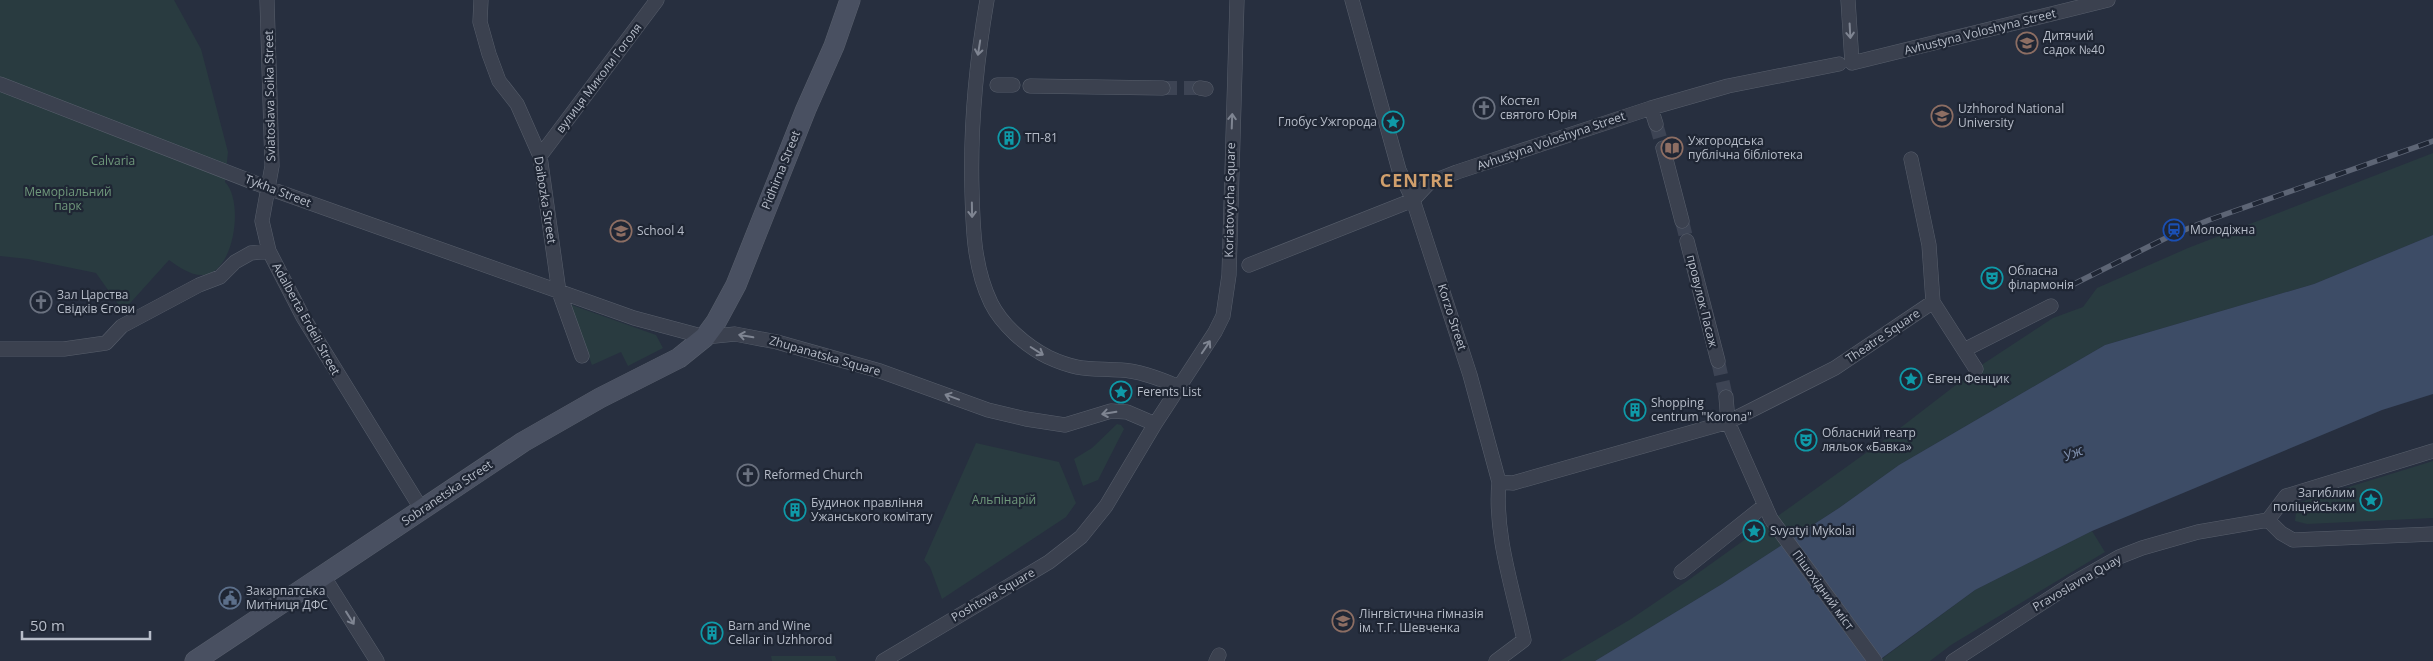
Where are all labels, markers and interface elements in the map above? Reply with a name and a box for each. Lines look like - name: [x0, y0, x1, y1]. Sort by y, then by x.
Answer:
- street label: Avhustyna Voloshyna Street: [1902, 4, 2058, 59]
- street label: вулиця Миколи Гоголя: [552, 19, 646, 136]
- one-way arrow: [1845, 23, 1854, 39]
- place label: Дитячий садок №40: [2043, 27, 2105, 58]
- street label: Sviatoslava Soika Street: [260, 30, 279, 162]
- school or university icon: Дитячий садок №40: [2015, 31, 2039, 55]
- one-way arrow: [974, 40, 984, 56]
- place label: Костел святого Юрія: [1500, 92, 1577, 123]
- church icon: Костел святого Юрія: [1472, 96, 1496, 120]
- place label: Uzhhorod National University: [1958, 100, 2064, 131]
- school or university icon: Uzhhorod National University: [1930, 104, 1954, 128]
- street label: Avhustyna Voloshyna Street: [1474, 107, 1627, 174]
- place icon: Глобус Ужгорода: [1381, 110, 1405, 134]
- one-way arrow: [1227, 113, 1237, 130]
- place label: Глобус Ужгорода: [1278, 113, 1377, 130]
- building icon: ТП-81: [997, 126, 1021, 150]
- street label: Pidhirna Street: [757, 128, 804, 212]
- place label: ТП-81: [1025, 129, 1058, 146]
- place label: Ужгородська публічна бібліотека: [1688, 132, 1803, 163]
- library icon: Ужгородська публічна бібліотека: [1660, 136, 1684, 160]
- street label: Koriatovycha Square: [1220, 142, 1239, 258]
- park label: Calvaria: [91, 152, 135, 169]
- street label: Daibozka Street: [530, 155, 561, 245]
- district label: CENTRE: [1380, 168, 1454, 192]
- street label: Tykha Street: [243, 170, 314, 211]
- park label: Меморіальний парк: [24, 183, 112, 214]
- one-way arrow: [967, 202, 977, 218]
- station icon: Молодіжна: [2162, 218, 2186, 242]
- school or university icon: School 4: [609, 219, 633, 243]
- place label: Молодіжна: [2190, 221, 2255, 238]
- place label: School 4: [637, 222, 684, 239]
- street label: провулок Пасаж: [1683, 253, 1722, 349]
- street label: Adalberta Erdeli Street: [268, 260, 344, 378]
- place label: Обласна філармонія: [2008, 262, 2074, 293]
- theatre icon: Обласна філармонія: [1980, 266, 2004, 290]
- street label: Korzo Street: [1434, 281, 1471, 352]
- place label: Зал Царства Свідків Єгови: [57, 286, 135, 317]
- church icon: Зал Царства Свідків Єгови: [29, 290, 53, 314]
- street label: Theatre Square: [1842, 304, 1923, 367]
- one-way arrow: [739, 330, 755, 340]
- street label: Zhupanatska Square: [767, 331, 883, 380]
- one-way arrow: [1200, 340, 1211, 354]
- one-way arrow: [1030, 346, 1044, 356]
- place icon: Євген Фенцик: [1899, 367, 1923, 391]
- place label: Євген Фенцик: [1927, 370, 2010, 387]
- place icon: Ferents List: [1109, 380, 1133, 404]
- place label: Ferents List: [1137, 383, 1201, 400]
- one-way arrow: [945, 392, 961, 401]
- place label: Shopping centrum "Korona": [1651, 394, 1752, 425]
- building icon: Shopping centrum "Korona": [1623, 398, 1647, 422]
- one-way arrow: [1102, 408, 1118, 418]
- place label: Обласний театр ляльок «Бавка»: [1822, 424, 1916, 455]
- theatre icon: Обласний театр ляльок «Бавка»: [1794, 428, 1818, 452]
- water label: Уж: [2059, 440, 2086, 465]
- street label: Sobranetska Street: [398, 456, 496, 529]
- church icon: Reformed Church: [736, 463, 760, 487]
- place label: Reformed Church: [764, 466, 863, 483]
- place label: Загиблим поліцейським: [2273, 484, 2355, 515]
- place icon: Загиблим поліцейським: [2359, 488, 2383, 512]
- park label: Альпінарій: [972, 491, 1036, 508]
- place label: Будинок правління Ужанського комітату: [811, 494, 933, 525]
- building icon: Будинок правління Ужанського комітату: [783, 498, 807, 522]
- place icon: Svyatyi Mykolai: [1742, 519, 1766, 543]
- place label: Svyatyi Mykolai: [1770, 522, 1855, 539]
- street label: Пішохідний міст: [1789, 546, 1858, 633]
- street label: Pravoslavna Quay: [2029, 550, 2125, 615]
- street label: Poshtova Square: [948, 563, 1038, 626]
- place label: Закарпатська Митниця ДФС: [246, 582, 328, 613]
- public building icon: Закарпатська Митниця ДФС: [218, 586, 242, 610]
- place label: Лінгвістична гімназія ім. Т.Г. Шевченка: [1359, 605, 1484, 636]
- scale bar: [22, 608, 150, 640]
- school or university icon: Лінгвістична гімназія ім. Т.Г. Шевченка: [1331, 609, 1355, 633]
- one-way arrow: [345, 610, 355, 624]
- text: 50 m: [30, 615, 65, 635]
- place label: Barn and Wine Cellar in Uzhhorod: [728, 617, 832, 648]
- building icon: Barn and Wine Cellar in Uzhhorod: [700, 621, 724, 645]

